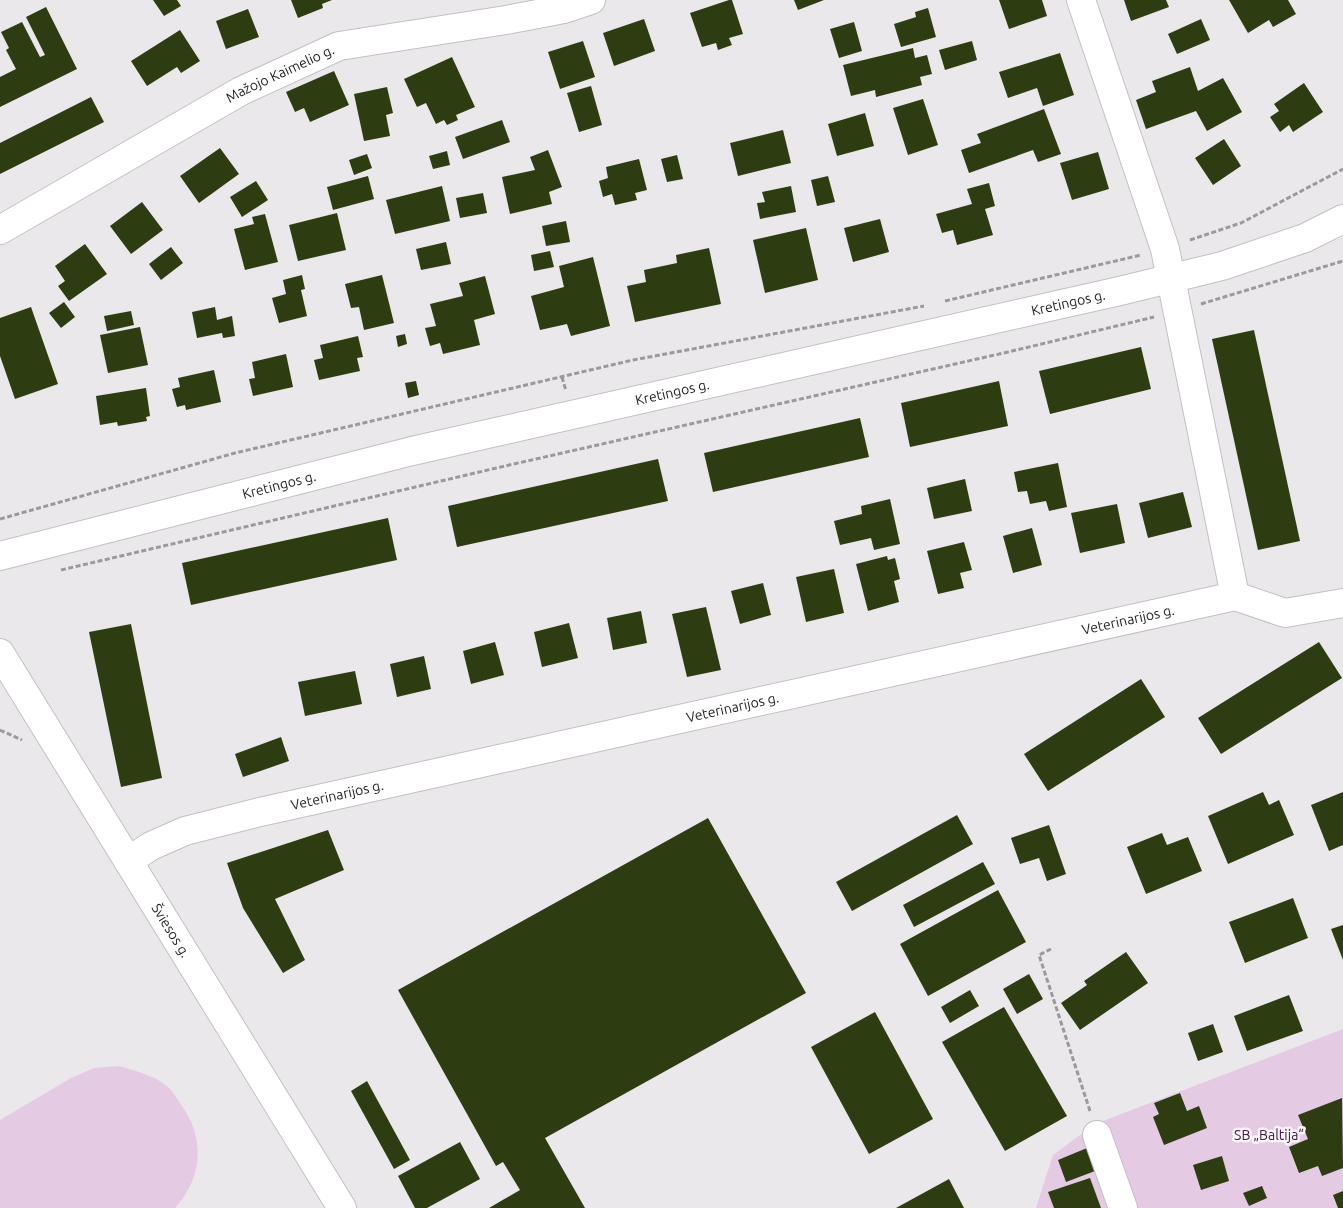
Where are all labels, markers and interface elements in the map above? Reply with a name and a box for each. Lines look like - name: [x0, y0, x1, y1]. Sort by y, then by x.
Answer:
- street label: Mažojo Kaimelio g.: [223, 41, 337, 106]
- street label: Kretingos g.: [1030, 286, 1107, 319]
- street label: Kretingos g.: [634, 376, 711, 408]
- street label: Kretingos g.: [240, 468, 318, 502]
- street label: Veterinarijos g.: [1080, 602, 1176, 638]
- street label: Veterinarijos g.: [685, 689, 780, 725]
- street label: Veterinarijos g.: [289, 777, 385, 813]
- street label: Šviesos g.: [148, 900, 194, 960]
- park label: SB „Baltija“: [1234, 1127, 1304, 1143]

